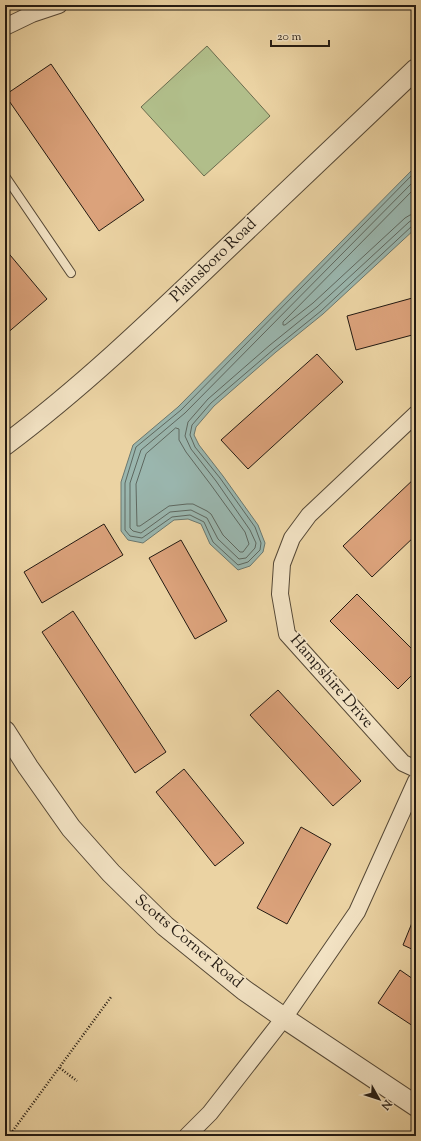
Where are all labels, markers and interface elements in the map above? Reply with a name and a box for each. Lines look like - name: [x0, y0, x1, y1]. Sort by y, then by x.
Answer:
- scale bar: [271, 22, 329, 48]
- text: 20 m: [277, 28, 302, 46]
- street label: Plainsboro Road: [166, 214, 262, 308]
- street label: Hampshire Drive: [284, 630, 378, 734]
- street label: Scotts Corner Road: [129, 890, 247, 994]
- north arrow: [359, 1079, 399, 1119]
- text: N: [377, 1095, 396, 1113]

